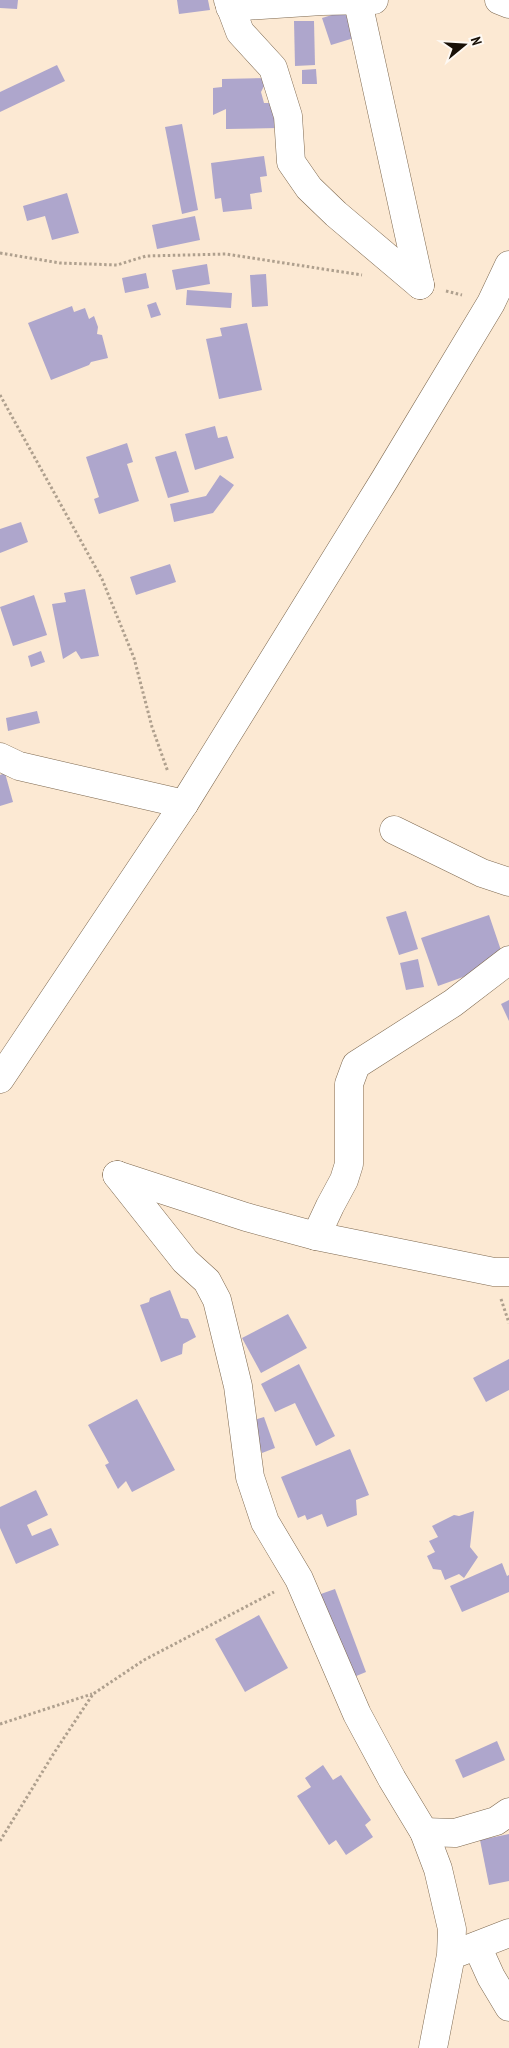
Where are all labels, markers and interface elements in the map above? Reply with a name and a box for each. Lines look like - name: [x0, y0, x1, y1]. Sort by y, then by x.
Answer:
- north arrow: [439, 20, 489, 70]
- text: N: [467, 35, 486, 47]

